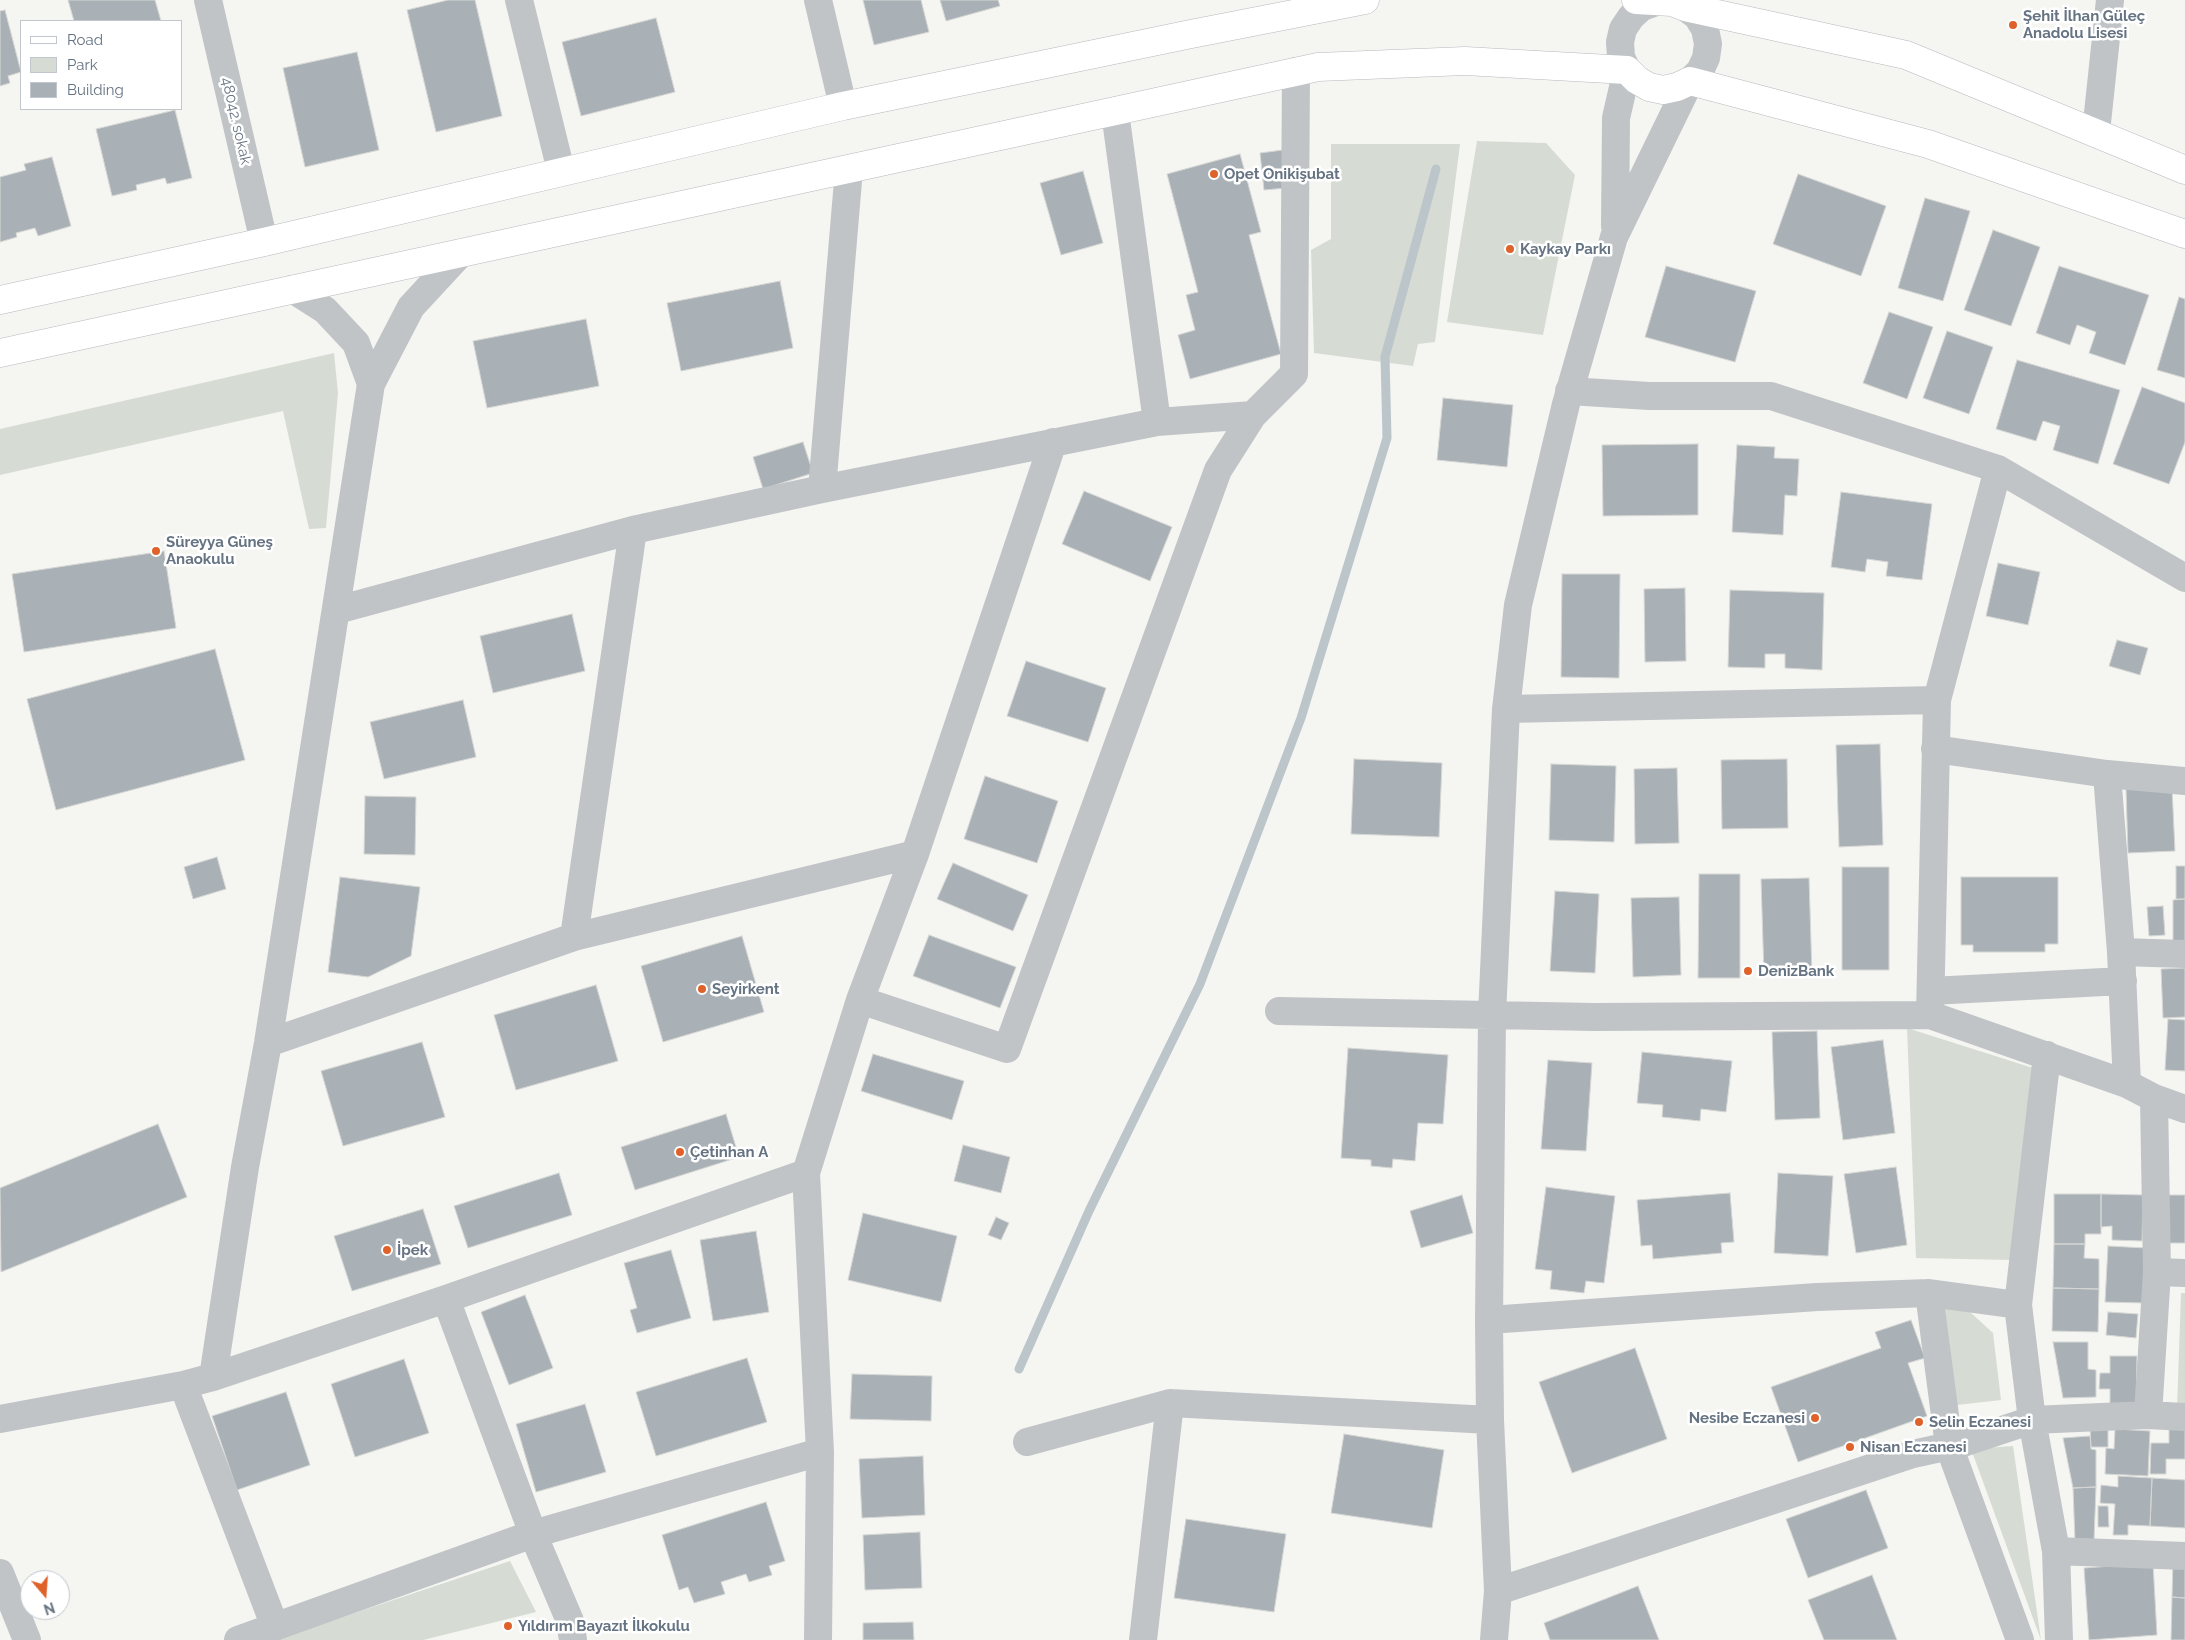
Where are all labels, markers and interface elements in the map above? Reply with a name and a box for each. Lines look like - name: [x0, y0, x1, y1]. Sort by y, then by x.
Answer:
- place label: Şehit İlhan Güleç Anadolu Lisesi: [2023, 7, 2145, 42]
- marker: Şehit İlhan Güleç Anadolu Lisesi: [2007, 19, 2019, 31]
- legend: [20, 20, 182, 110]
- text: Road: [67, 31, 103, 49]
- text: Park: [67, 56, 98, 74]
- street label: 48042. sokak: [217, 76, 255, 166]
- text: Building: [67, 81, 124, 99]
- place label: Opet Onikişubat: [1224, 165, 1340, 183]
- marker: Opet Onikişubat: [1208, 168, 1220, 180]
- place label: Kaykay Parkı: [1520, 240, 1611, 258]
- marker: Kaykay Parkı: [1504, 243, 1516, 255]
- place label: Süreyya Güneş Anaokulu: [166, 533, 273, 568]
- marker: Süreyya Güneş Anaokulu: [150, 545, 162, 557]
- place label: DenizBank: [1758, 962, 1834, 980]
- marker: DenizBank: [1742, 965, 1754, 977]
- place label: Seyirkent: [712, 980, 780, 998]
- marker: Seyirkent: [696, 983, 708, 995]
- place label: Çetinhan A: [690, 1143, 768, 1161]
- marker: Çetinhan A: [674, 1146, 686, 1158]
- place label: İpek: [397, 1241, 428, 1259]
- marker: İpek: [381, 1244, 393, 1256]
- place label: Nesibe Eczanesi: [1689, 1409, 1805, 1427]
- marker: Nesibe Eczanesi: [1809, 1412, 1821, 1424]
- place label: Selin Eczanesi: [1929, 1413, 2031, 1431]
- marker: Selin Eczanesi: [1913, 1416, 1925, 1428]
- place label: Nisan Eczanesi: [1860, 1438, 1967, 1456]
- marker: Nisan Eczanesi: [1844, 1441, 1856, 1453]
- north arrow: [20, 1570, 70, 1620]
- text: N: [42, 1599, 57, 1618]
- place label: Yıldırım Bayazıt İlkokulu: [518, 1617, 690, 1635]
- marker: Yıldırım Bayazıt İlkokulu: [502, 1620, 514, 1632]

